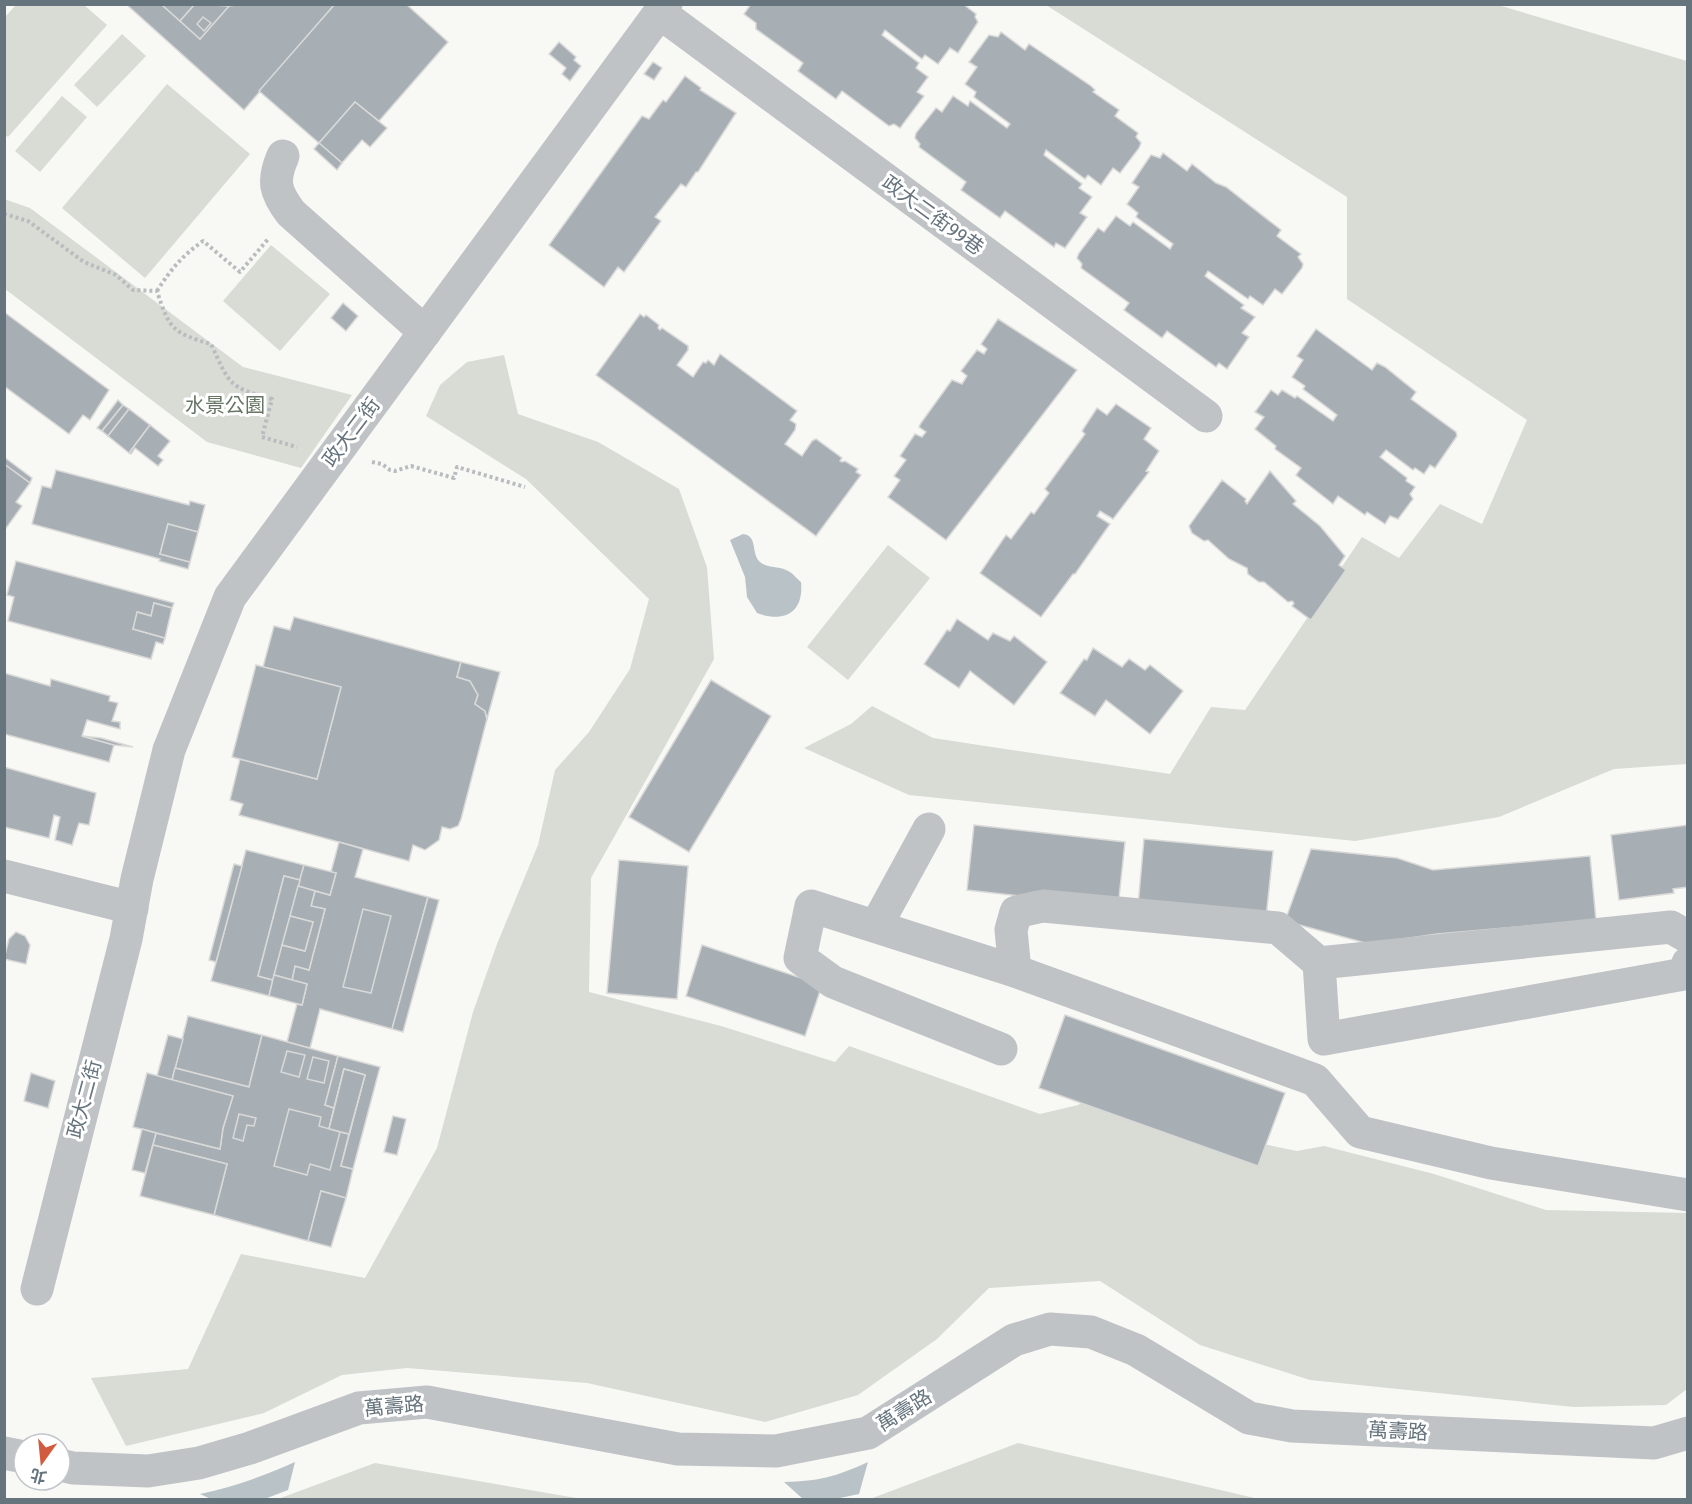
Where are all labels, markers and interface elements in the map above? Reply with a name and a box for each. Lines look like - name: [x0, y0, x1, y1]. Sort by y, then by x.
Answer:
- street label: 政大二街99巷: [878, 170, 988, 260]
- park label: 水景公園: [185, 393, 265, 417]
- street label: 政大二街: [317, 393, 385, 471]
- street label: 政大二街: [62, 1057, 106, 1141]
- street label: 萬壽路: [872, 1384, 936, 1436]
- street label: 萬壽路: [363, 1391, 425, 1421]
- street label: 萬壽路: [1367, 1417, 1429, 1445]
- north arrow: [12, 1432, 72, 1492]
- text: 北: [28, 1465, 48, 1487]

